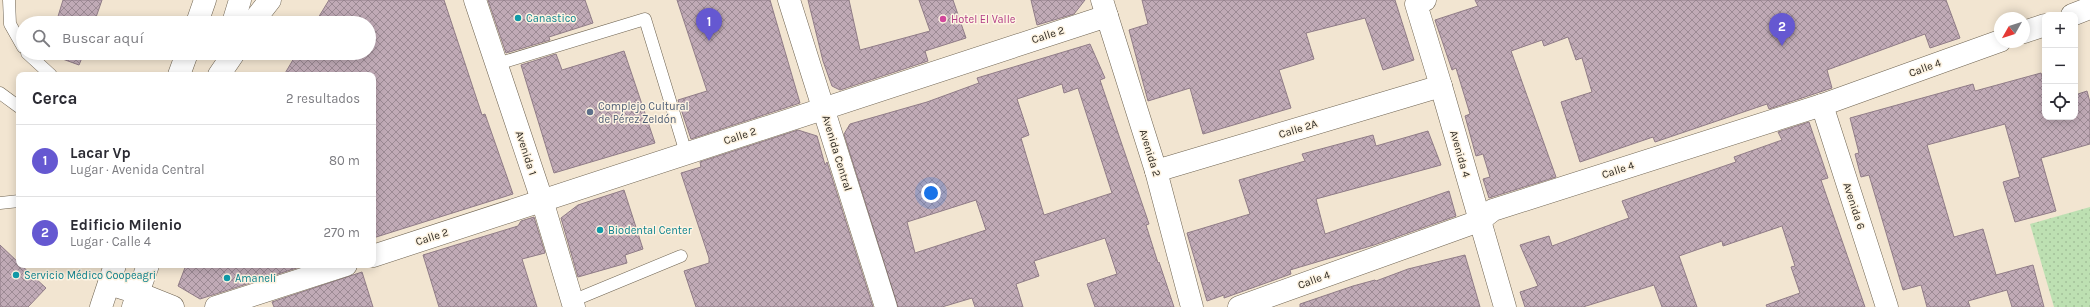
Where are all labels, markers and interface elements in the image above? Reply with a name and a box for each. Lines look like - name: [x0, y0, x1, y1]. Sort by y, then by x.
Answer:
- pin: 1: [696, 8, 722, 41]
- place label: Canastico: [526, 12, 576, 25]
- north arrow: [1994, 12, 2030, 48]
- map controls: [2042, 12, 2078, 120]
- button: +: [2042, 12, 2078, 48]
- marker: Canastico: [513, 13, 523, 23]
- place label: Hotel El Valle: [951, 13, 1016, 26]
- pin: 2: [1769, 13, 1795, 46]
- marker: Hotel El Valle: [938, 14, 948, 24]
- search box: [16, 16, 376, 60]
- street label: Calle 2: [1030, 24, 1066, 46]
- icon: search: [30, 27, 52, 49]
- text: Buscar aquí: [62, 29, 144, 47]
- button: −: [2042, 48, 2078, 84]
- street label: Calle 4: [1907, 56, 1943, 80]
- button: locate: [2042, 84, 2078, 120]
- text: Cerca: [32, 88, 77, 108]
- text: 2 resultados: [286, 91, 360, 106]
- place label: Complejo Cultural de Pérez Zeldón: [598, 100, 689, 126]
- marker: Complejo Cultural de Pérez Zeldón: [585, 107, 595, 117]
- street label: Avenida Central: [819, 113, 855, 193]
- street label: Calle 2A: [1277, 117, 1320, 141]
- street label: Calle 2: [722, 125, 758, 147]
- street label: Avenida 2: [1137, 128, 1163, 178]
- street label: Avenida 1: [513, 129, 539, 177]
- street label: Avenida 4: [1447, 129, 1473, 179]
- text: Lacar Vp: [70, 144, 131, 162]
- text: 1: [43, 153, 47, 168]
- text: 80 m: [329, 153, 360, 168]
- street label: Calle 4: [1600, 159, 1636, 181]
- text: Lugar · Avenida Central: [70, 162, 205, 177]
- street label: Avenida 6: [1840, 181, 1868, 231]
- your location: [921, 183, 941, 203]
- text: Edificio Milenio: [70, 216, 182, 234]
- place label: Biodental Center: [608, 224, 692, 237]
- text: 2: [41, 225, 49, 240]
- text: 270 m: [323, 225, 360, 240]
- marker: Biodental Center: [595, 225, 605, 235]
- street label: Calle 2: [414, 226, 450, 248]
- text: Lugar · Calle 4: [70, 234, 151, 249]
- street label: Calle 4: [1296, 268, 1332, 292]
- place label: Servicio Médico Coopeagri: [24, 269, 156, 282]
- marker: Servicio Médico Coopeagri: [11, 270, 21, 280]
- place label: Amaneli: [235, 272, 276, 285]
- marker: Amaneli: [222, 273, 232, 283]

